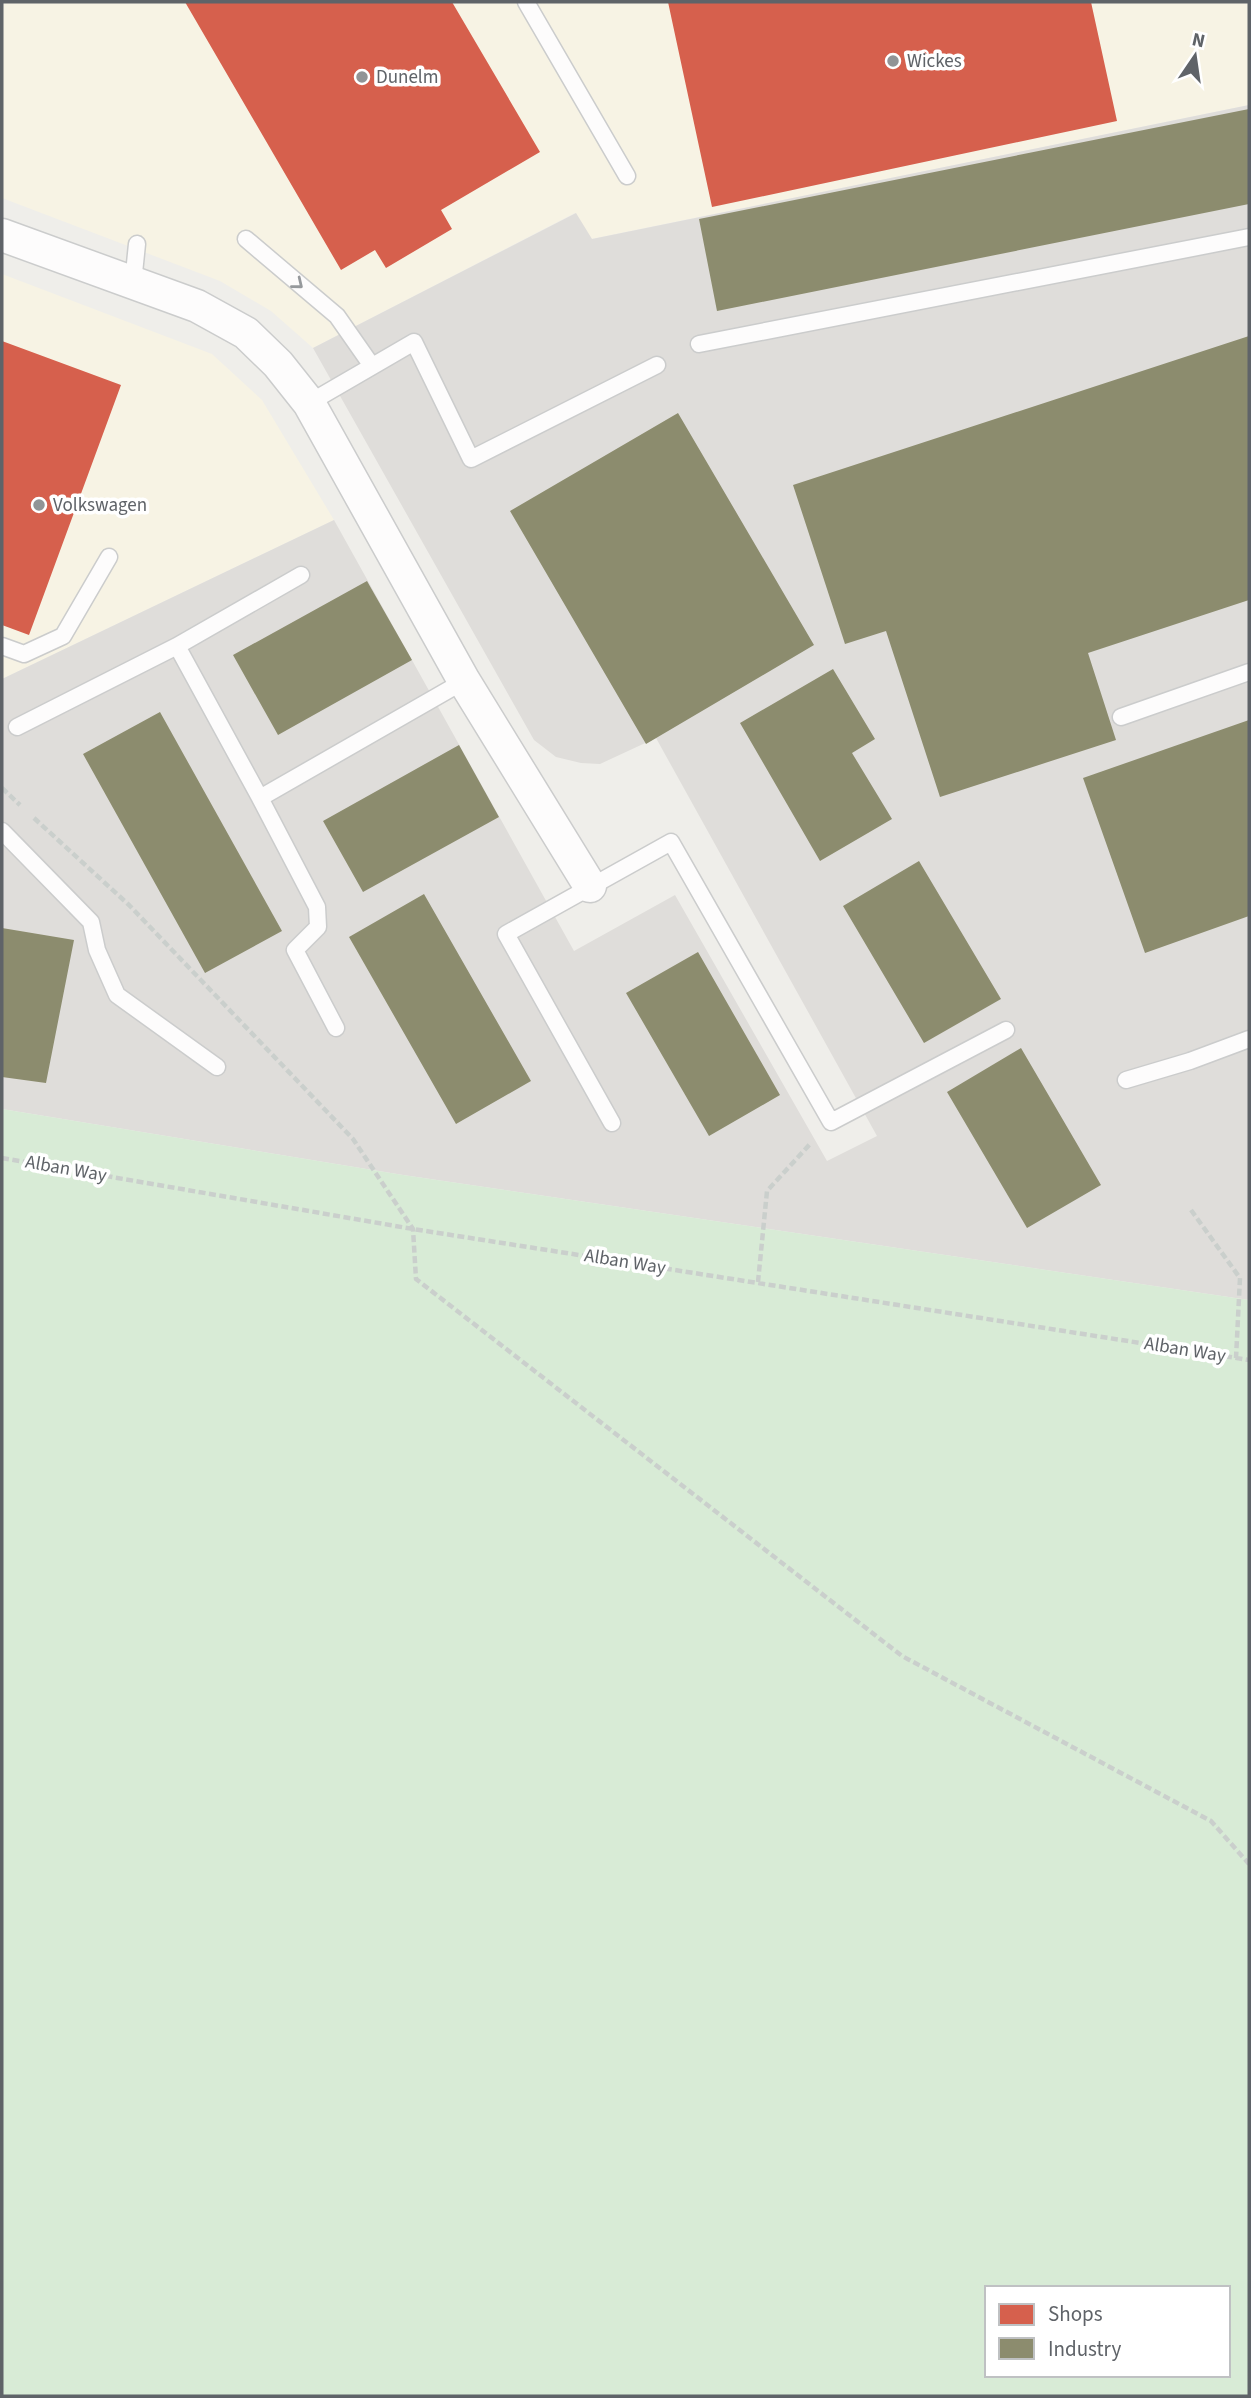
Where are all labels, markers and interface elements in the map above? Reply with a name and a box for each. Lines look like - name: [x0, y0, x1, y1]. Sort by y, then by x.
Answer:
- north arrow: [1160, 21, 1230, 91]
- text: N: [1189, 26, 1208, 55]
- place label: Wickes: [907, 48, 962, 75]
- marker: Wickes: [885, 53, 901, 69]
- place label: Dunelm: [376, 64, 438, 91]
- marker: Dunelm: [354, 69, 370, 85]
- one-way arrow: [289, 276, 302, 288]
- place label: Volkswagen: [53, 492, 147, 519]
- marker: Volkswagen: [31, 497, 47, 513]
- street label: Alban Way: [23, 1149, 109, 1189]
- street label: Alban Way: [582, 1242, 668, 1282]
- street label: Alban Way: [1142, 1330, 1228, 1370]
- legend: [985, 2286, 1230, 2377]
- text: Shops: [1048, 2299, 1103, 2329]
- text: Industry: [1048, 2334, 1121, 2364]

